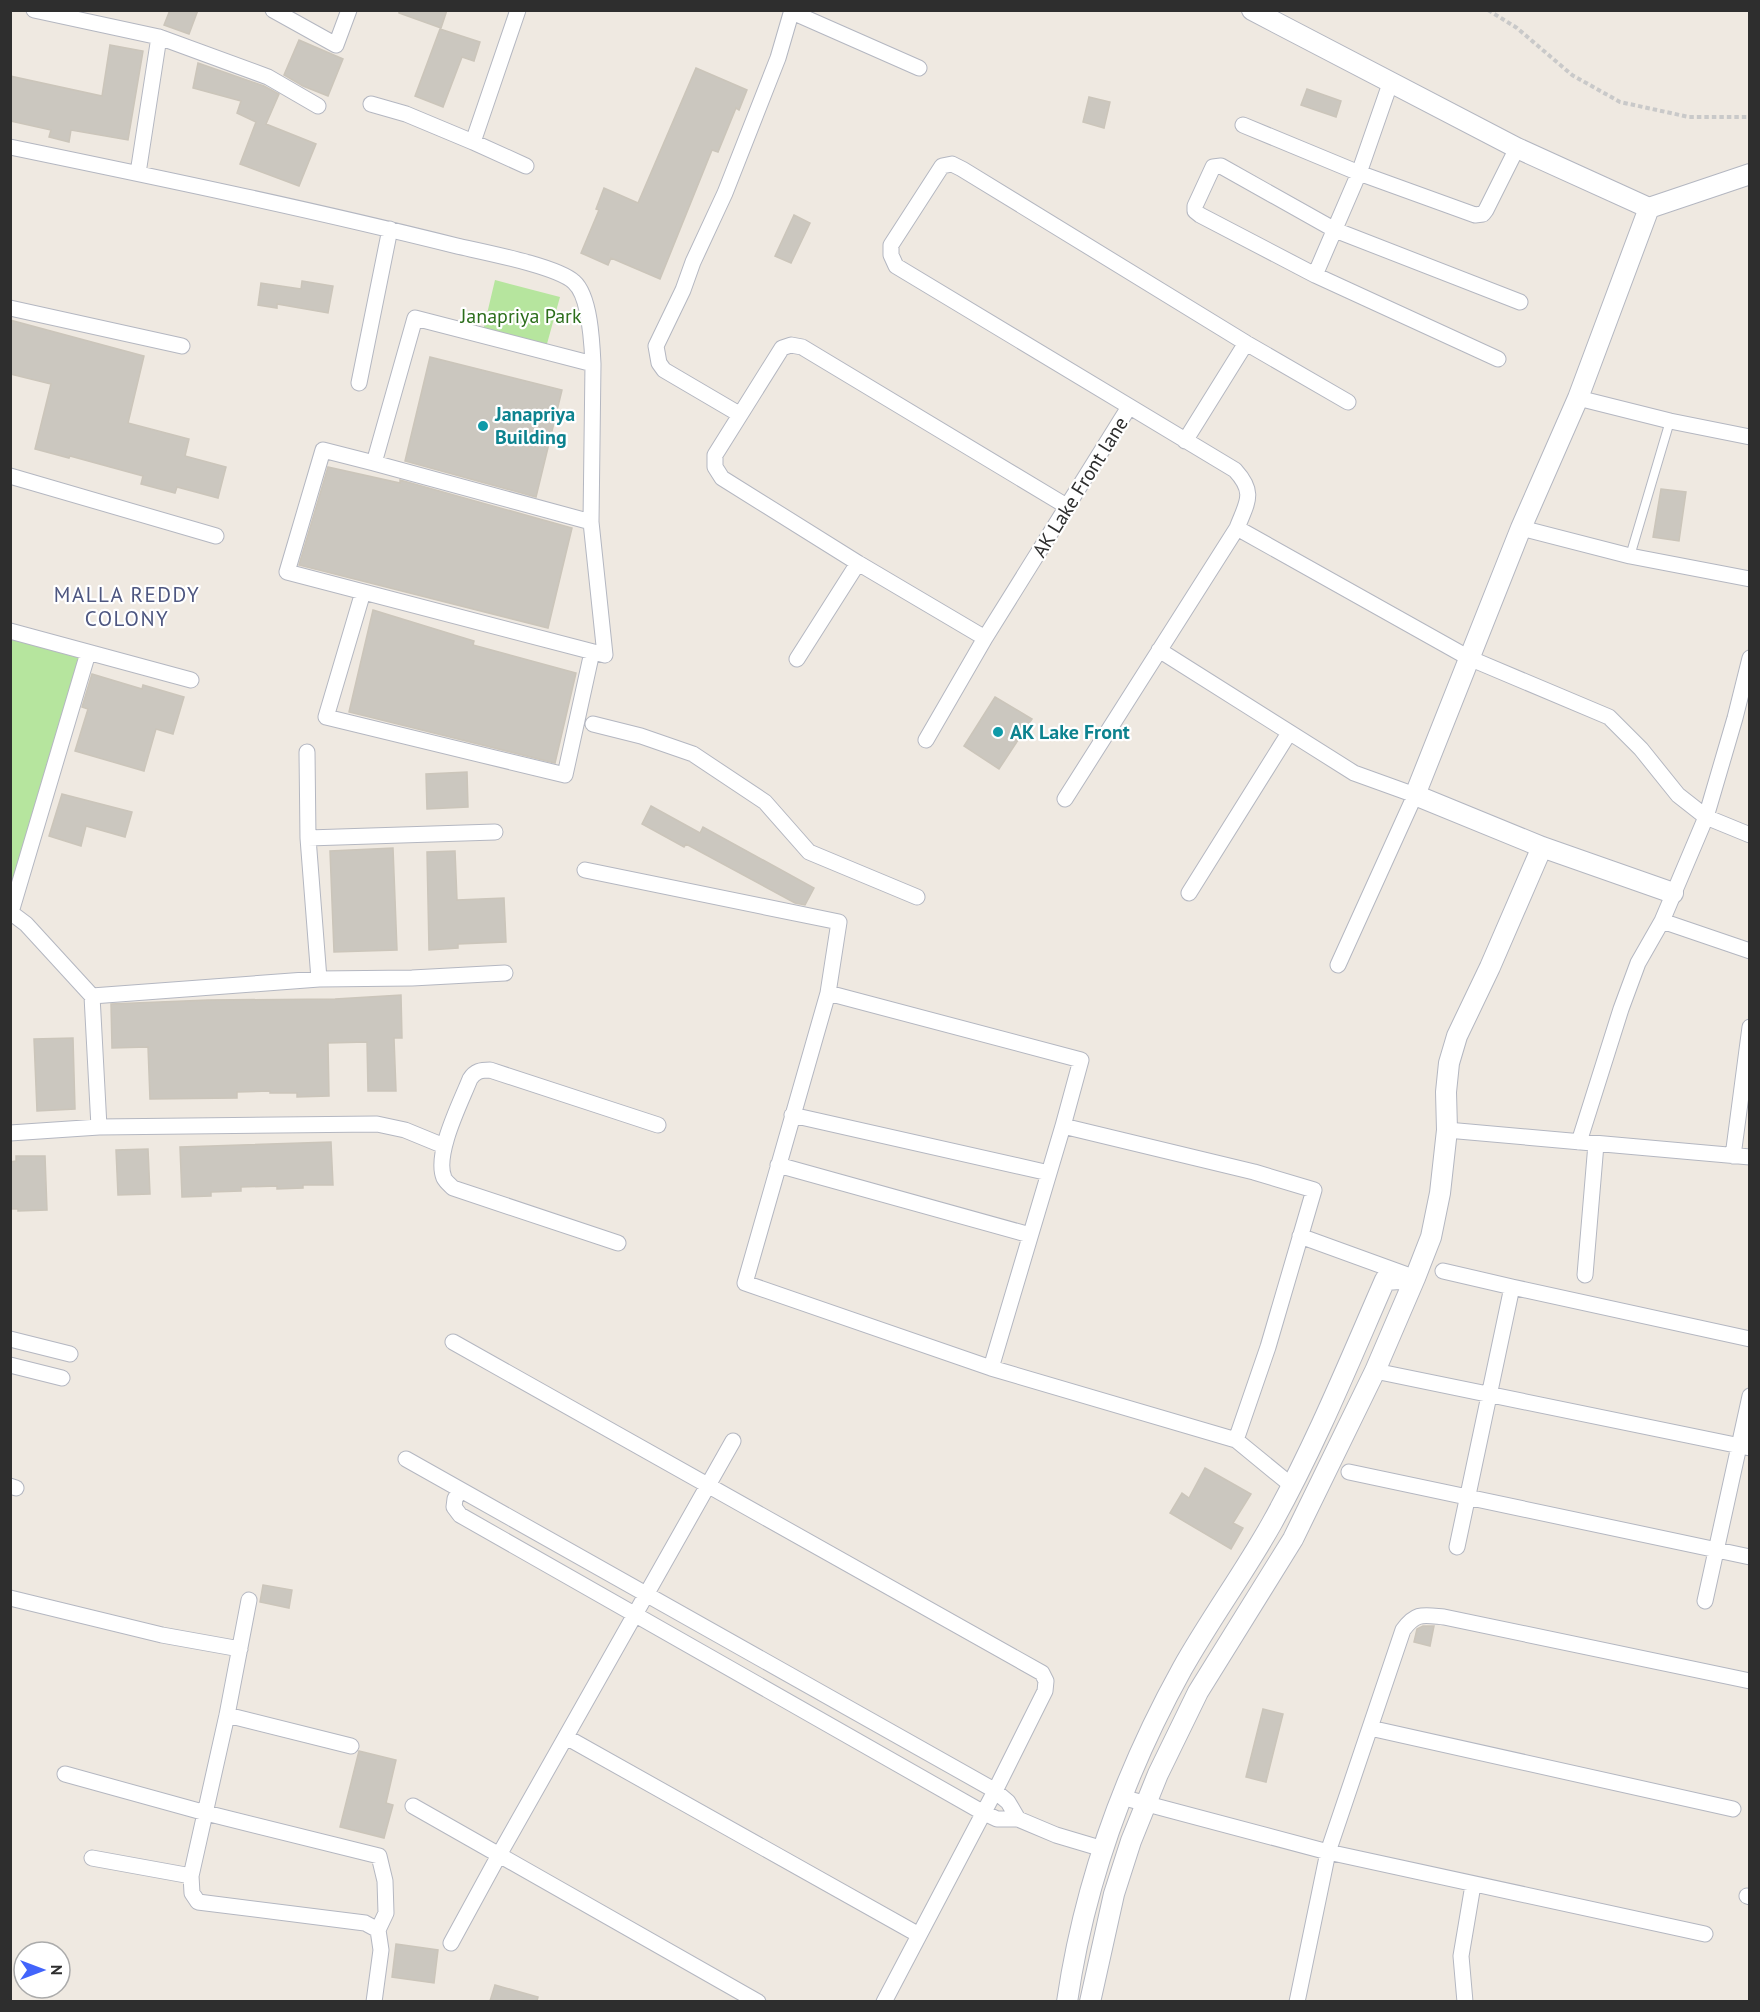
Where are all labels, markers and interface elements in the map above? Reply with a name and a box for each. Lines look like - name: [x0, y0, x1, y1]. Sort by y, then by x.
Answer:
- park label: Janapriya Park: [460, 303, 582, 329]
- place label: Janapriya Building: [494, 401, 575, 450]
- street label: AK Lake Front lane: [1026, 412, 1134, 562]
- marker: Janapriya Building: [476, 419, 490, 433]
- district label: MALLA REDDY COLONY: [54, 581, 200, 632]
- place label: AK Lake Front: [1010, 719, 1130, 745]
- marker: AK Lake Front: [991, 725, 1005, 739]
- north arrow: [12, 1940, 72, 2000]
- text: N: [47, 1965, 67, 1975]

